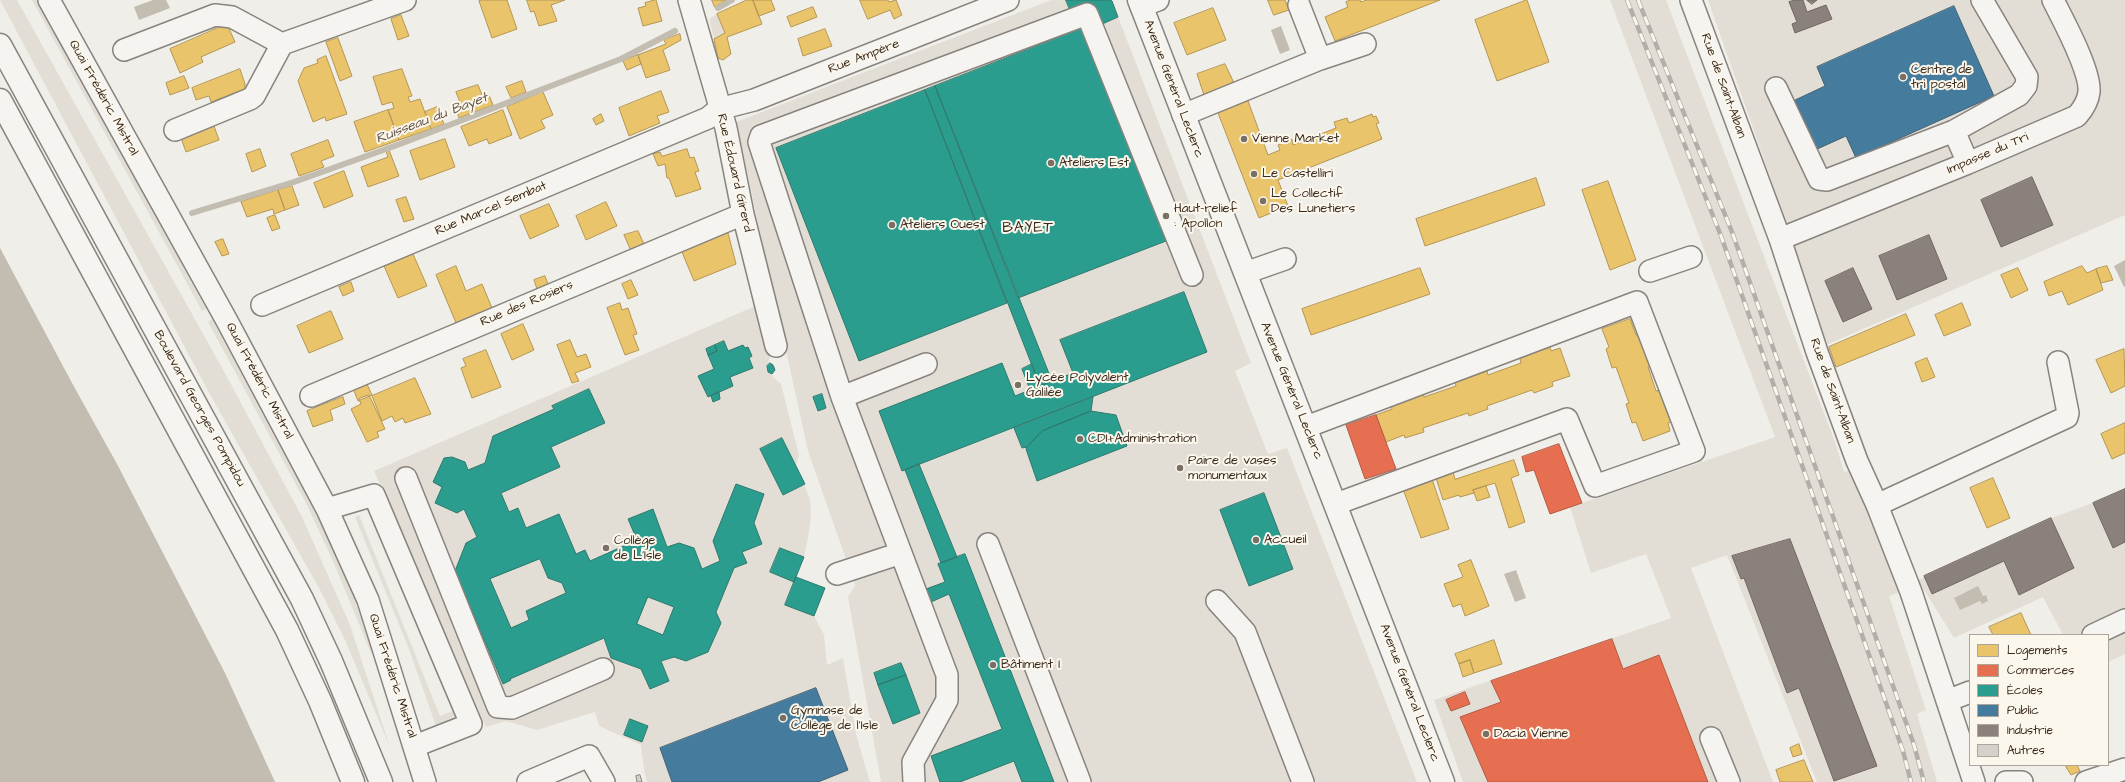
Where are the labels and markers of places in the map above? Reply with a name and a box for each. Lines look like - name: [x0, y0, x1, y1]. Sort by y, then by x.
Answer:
- place label: Centre de tri postal: [1911, 62, 1972, 93]
- marker: Centre de tri postal: [1898, 72, 1908, 82]
- place label: Vienne Market: [1252, 131, 1339, 147]
- marker: Vienne Market: [1239, 134, 1249, 144]
- place label: Ateliers Est: [1059, 155, 1129, 171]
- marker: Ateliers Est: [1046, 158, 1056, 168]
- place label: Le Castelliri: [1262, 166, 1333, 182]
- marker: Le Castelliri: [1249, 169, 1259, 179]
- place label: Le Collectif Des Lunetiers: [1271, 186, 1355, 217]
- marker: Le Collectif Des Lunetiers: [1258, 196, 1268, 206]
- place label: Haut-relief : Apollon: [1174, 201, 1237, 232]
- marker: Haut-relief : Apollon: [1161, 211, 1171, 221]
- place label: Ateliers Ouest: [900, 217, 985, 233]
- marker: Ateliers Ouest: [887, 220, 897, 230]
- place label: Lycée Polyvalent Galilée: [1026, 370, 1129, 401]
- marker: Lycée Polyvalent Galilée: [1013, 380, 1023, 390]
- place label: CDI+Administration: [1088, 431, 1197, 447]
- marker: CDI+Administration: [1075, 434, 1085, 444]
- place label: Paire de vases monumentaux: [1188, 453, 1277, 484]
- marker: Paire de vases monumentaux: [1175, 463, 1185, 473]
- place label: Accueil: [1264, 532, 1306, 548]
- place label: Collège de L'Isle: [614, 533, 662, 564]
- marker: Accueil: [1251, 535, 1261, 545]
- marker: Collège de L'Isle: [601, 543, 611, 553]
- place label: Bâtiment I: [1001, 657, 1060, 673]
- marker: Bâtiment I: [988, 660, 998, 670]
- place label: Gymnase de Collège de l'Isle: [791, 703, 878, 734]
- marker: Gymnase de Collège de l'Isle: [778, 713, 788, 723]
- place label: Dacia Vienne: [1494, 726, 1568, 742]
- marker: Dacia Vienne: [1481, 729, 1491, 739]

